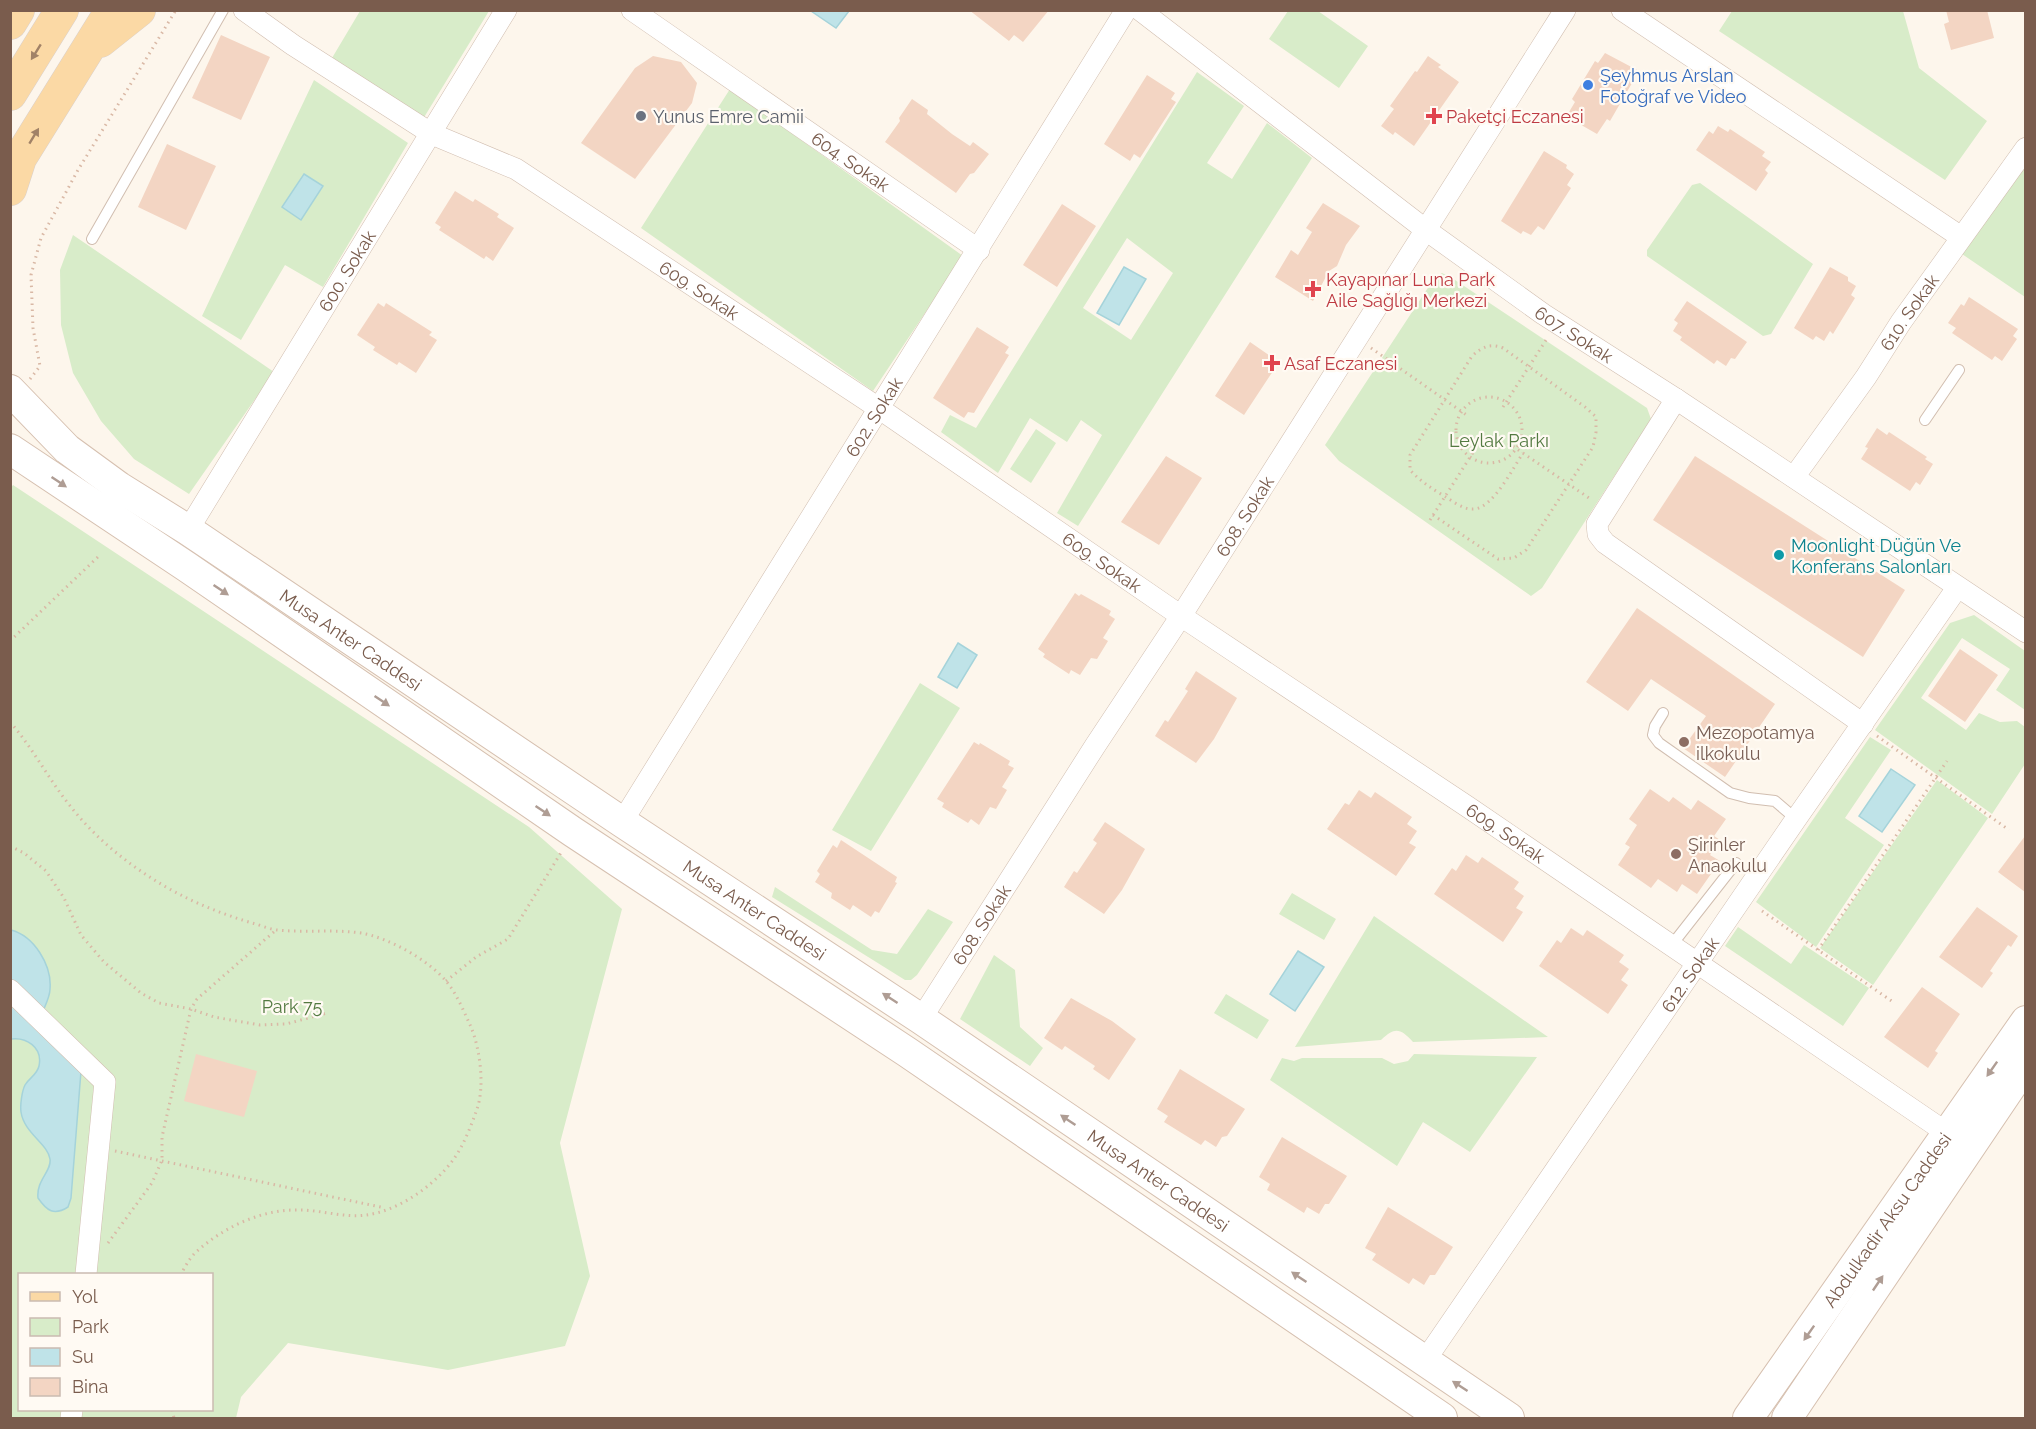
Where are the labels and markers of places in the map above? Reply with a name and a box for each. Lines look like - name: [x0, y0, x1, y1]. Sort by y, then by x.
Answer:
- place label: Şeyhmus Arslan Fotoğraf ve Video: [1600, 65, 1747, 107]
- marker: Şeyhmus Arslan Fotoğraf ve Video: [1581, 78, 1595, 92]
- place label: Yunus Emre Camii: [653, 106, 804, 127]
- place label: Paketçi Eczanesi: [1446, 106, 1584, 127]
- marker: Yunus Emre Camii: [634, 109, 648, 123]
- marker: Paketçi Eczanesi: [1427, 109, 1441, 123]
- place label: Kayapınar Luna Park Aile Sağlığı Merkezi: [1326, 269, 1496, 311]
- marker: Kayapınar Luna Park Aile Sağlığı Merkezi: [1304, 280, 1322, 298]
- place label: Asaf Eczanesi: [1284, 353, 1398, 374]
- marker: Asaf Eczanesi: [1265, 356, 1279, 370]
- place label: Moonlight Düğün Ve Konferans Salonları: [1791, 535, 1961, 577]
- marker: Moonlight Düğün Ve Konferans Salonları: [1772, 548, 1786, 562]
- place label: Mezopotamya ilkokulu: [1696, 722, 1815, 764]
- marker: Mezopotamya ilkokulu: [1677, 735, 1691, 749]
- place label: Şirinler Anaokulu: [1688, 834, 1767, 876]
- marker: Şirinler Anaokulu: [1669, 847, 1683, 861]

